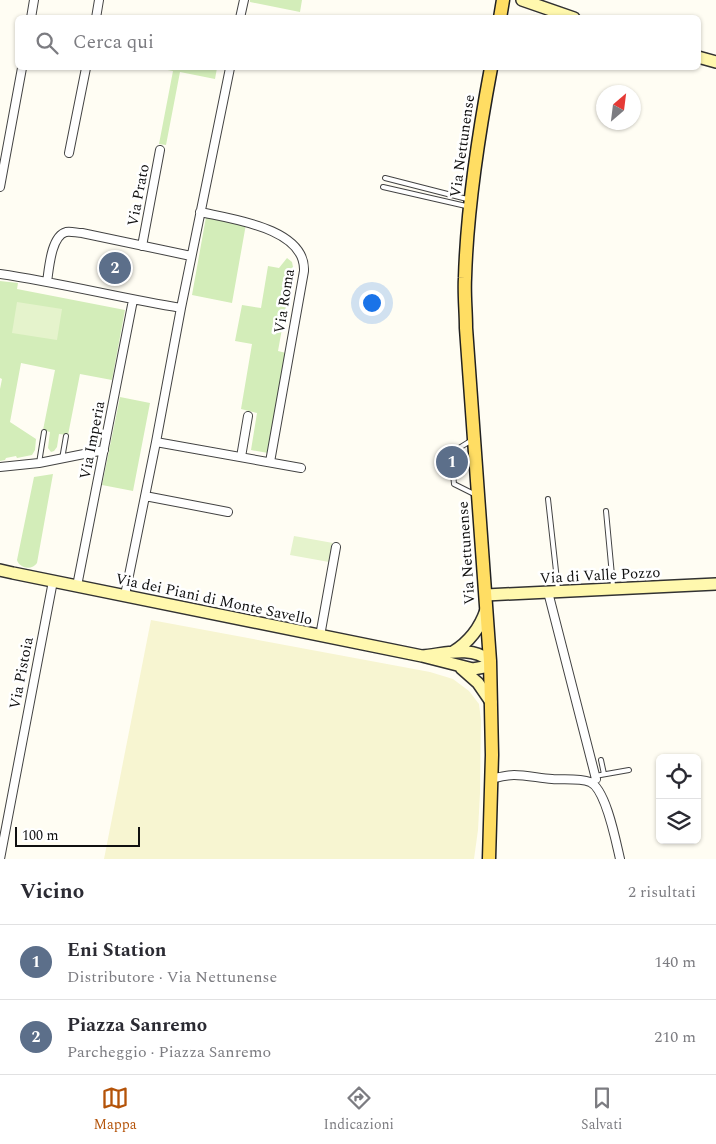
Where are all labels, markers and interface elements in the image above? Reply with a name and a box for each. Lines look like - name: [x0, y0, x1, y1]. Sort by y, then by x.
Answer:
- search box: [15, 15, 701, 70]
- text: Cerca qui: [73, 28, 154, 57]
- icon: search: [33, 29, 61, 57]
- north arrow: [596, 85, 641, 130]
- street label: Via Nettunense: [444, 93, 481, 199]
- street label: Via Prato: [121, 162, 156, 228]
- pin: 2: [99, 249, 131, 287]
- street label: Via Roma: [268, 266, 301, 335]
- your location: [359, 290, 385, 316]
- street label: Via Imperia: [74, 398, 111, 481]
- pin: 1: [436, 443, 468, 481]
- street label: Via Nettunense: [451, 500, 482, 605]
- street label: Via di Valle Pozzo: [539, 561, 661, 590]
- street label: Via dei Piani di Monte Savello: [113, 567, 315, 632]
- street label: Via Pistoia: [3, 634, 40, 711]
- map controls: [656, 754, 701, 844]
- button: locate: [656, 754, 701, 799]
- button: layers: [656, 799, 701, 844]
- scale bar: [15, 824, 140, 847]
- text: 100 m: [22, 825, 59, 846]
- text: Vicino: [20, 876, 84, 908]
- text: 2 risultati: [628, 880, 696, 904]
- text: Eni Station: [67, 936, 167, 965]
- text: 1: [32, 950, 40, 974]
- text: 140 m: [654, 950, 696, 974]
- text: Distributore · Via Nettunense: [67, 965, 277, 989]
- text: Piazza Sanremo: [67, 1011, 207, 1040]
- text: 2: [32, 1025, 40, 1049]
- text: 210 m: [654, 1025, 696, 1049]
- text: Parcheggio · Piazza Sanremo: [67, 1040, 271, 1064]
- tab: Mappa: [94, 1084, 137, 1135]
- tab: Indicazioni: [324, 1084, 394, 1135]
- tab: Salvati: [581, 1084, 622, 1135]

